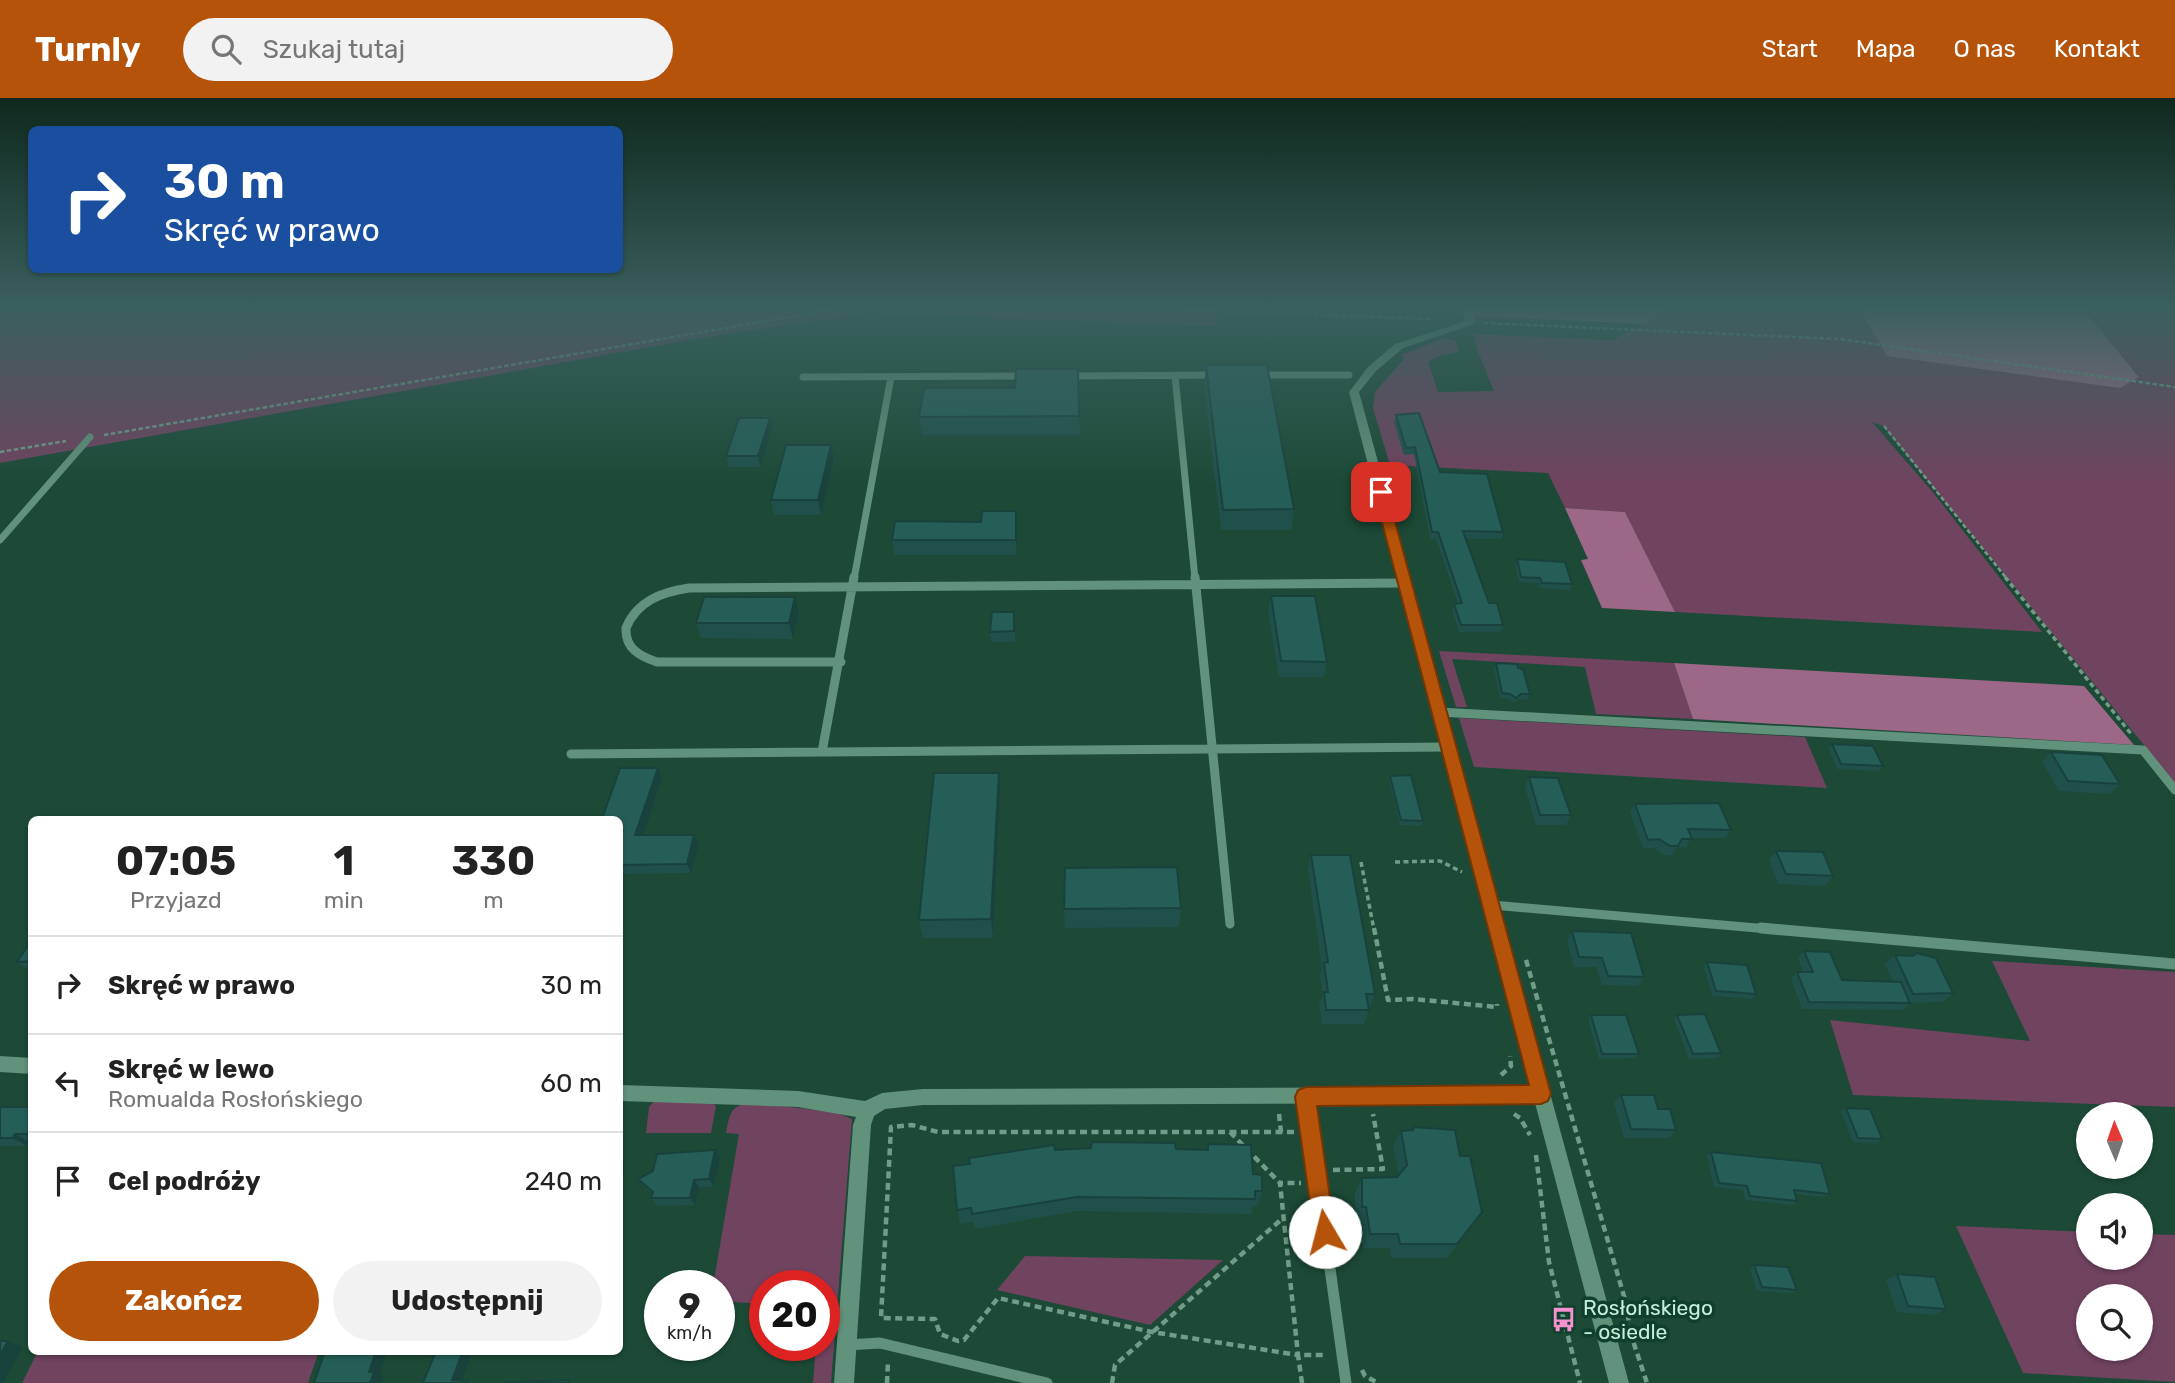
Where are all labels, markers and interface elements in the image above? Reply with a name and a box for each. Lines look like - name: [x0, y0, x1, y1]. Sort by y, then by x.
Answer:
- search box: [183, 18, 673, 81]
- text: Turnly: [35, 30, 141, 69]
- icon: search: [207, 30, 245, 68]
- text: Szukaj tutaj: [263, 34, 405, 65]
- text: Start: [1762, 35, 1818, 63]
- text: Mapa: [1856, 35, 1916, 63]
- text: O nas: [1954, 35, 2016, 63]
- text: Kontakt: [2054, 35, 2140, 63]
- text: 30 m: [164, 152, 285, 210]
- icon: right: [49, 154, 140, 245]
- text: Skręć w prawo: [164, 211, 380, 249]
- pin: [1351, 462, 1411, 522]
- icon: arrive: [1362, 473, 1400, 511]
- text: 07:05: [116, 836, 236, 886]
- text: 1: [333, 836, 354, 886]
- text: 330: [451, 836, 535, 886]
- text: Przyjazd: [130, 886, 222, 914]
- text: min: [324, 886, 364, 914]
- text: m: [483, 886, 504, 914]
- icon: right: [49, 966, 87, 1004]
- text: Skręć w prawo: [108, 970, 295, 1001]
- text: 30 m: [540, 970, 602, 1001]
- text: Skręć w lewo: [108, 1054, 274, 1085]
- icon: left: [49, 1064, 87, 1102]
- text: 60 m: [540, 1068, 602, 1099]
- text: Romualda Rosłońskiego: [108, 1085, 363, 1113]
- north arrow: [2076, 1102, 2152, 1180]
- map controls: [2076, 1102, 2153, 1361]
- icon: arrive: [49, 1162, 87, 1200]
- text: Cel podróży: [108, 1166, 261, 1197]
- text: 240 m: [525, 1166, 602, 1197]
- button: sound: [2076, 1193, 2153, 1270]
- position arrow: [1288, 1195, 1362, 1269]
- button: Zakończ: [49, 1261, 319, 1341]
- button: Udostępnij: [333, 1261, 602, 1341]
- speed limit sign: 20: [749, 1270, 840, 1361]
- button: search: [2076, 1284, 2153, 1361]
- text: 9: [678, 1285, 701, 1327]
- place label: Rosłońskiego - osiedle: [1583, 1295, 1713, 1344]
- bus stop icon: Rosłońskiego - osiedle: [1549, 1306, 1577, 1334]
- text: km/h: [667, 1322, 712, 1344]

